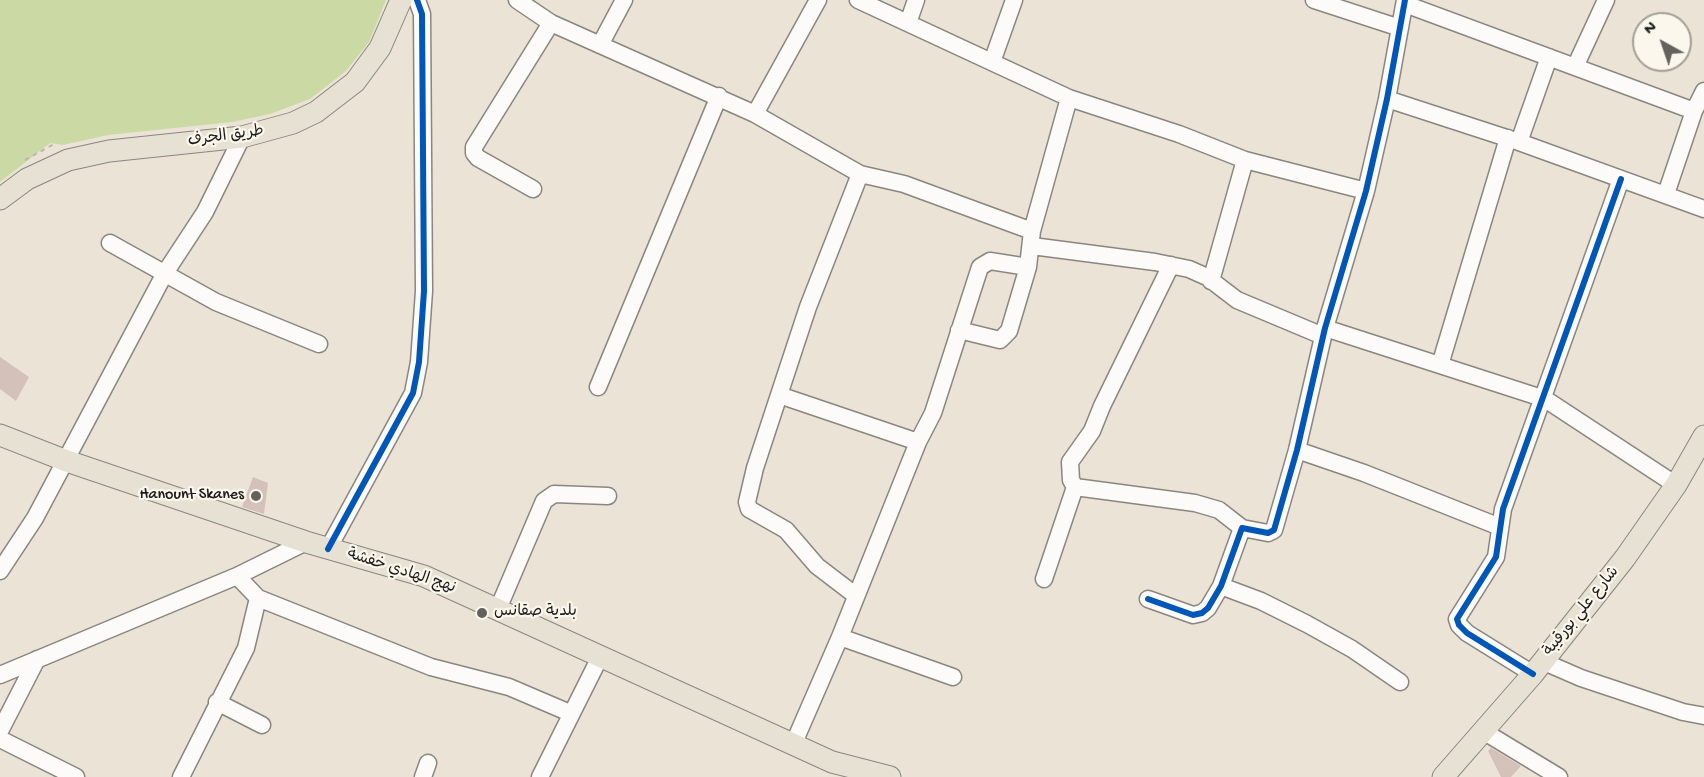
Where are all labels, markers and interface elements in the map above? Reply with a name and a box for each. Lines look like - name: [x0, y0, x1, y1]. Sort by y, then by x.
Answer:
- north arrow: [1632, 12, 1692, 72]
- text: N: [1641, 19, 1661, 40]
- street label: طريق الجرف: [187, 122, 265, 152]
- place label: Hanount Skanes: [139, 486, 244, 506]
- marker: Hanount Skanes: [249, 489, 263, 503]
- street label: نهج الهادي خفشة: [344, 545, 458, 599]
- street label: شارع علي بورقيبة: [1540, 563, 1624, 661]
- place label: بلدية صقانس: [494, 603, 577, 623]
- marker: بلدية صقانس: [475, 606, 489, 620]

